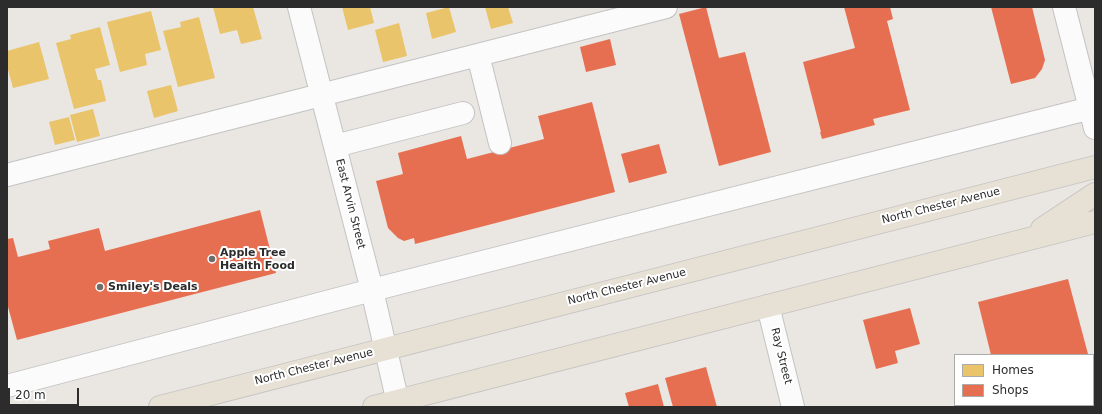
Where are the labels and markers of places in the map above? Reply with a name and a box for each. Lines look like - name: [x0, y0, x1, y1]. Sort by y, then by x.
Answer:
- place label: Apple Tree Health Food: [220, 246, 295, 272]
- marker: Apple Tree Health Food: [207, 254, 217, 264]
- place label: Smiley's Deals: [108, 280, 198, 294]
- marker: Smiley's Deals: [95, 282, 105, 292]

